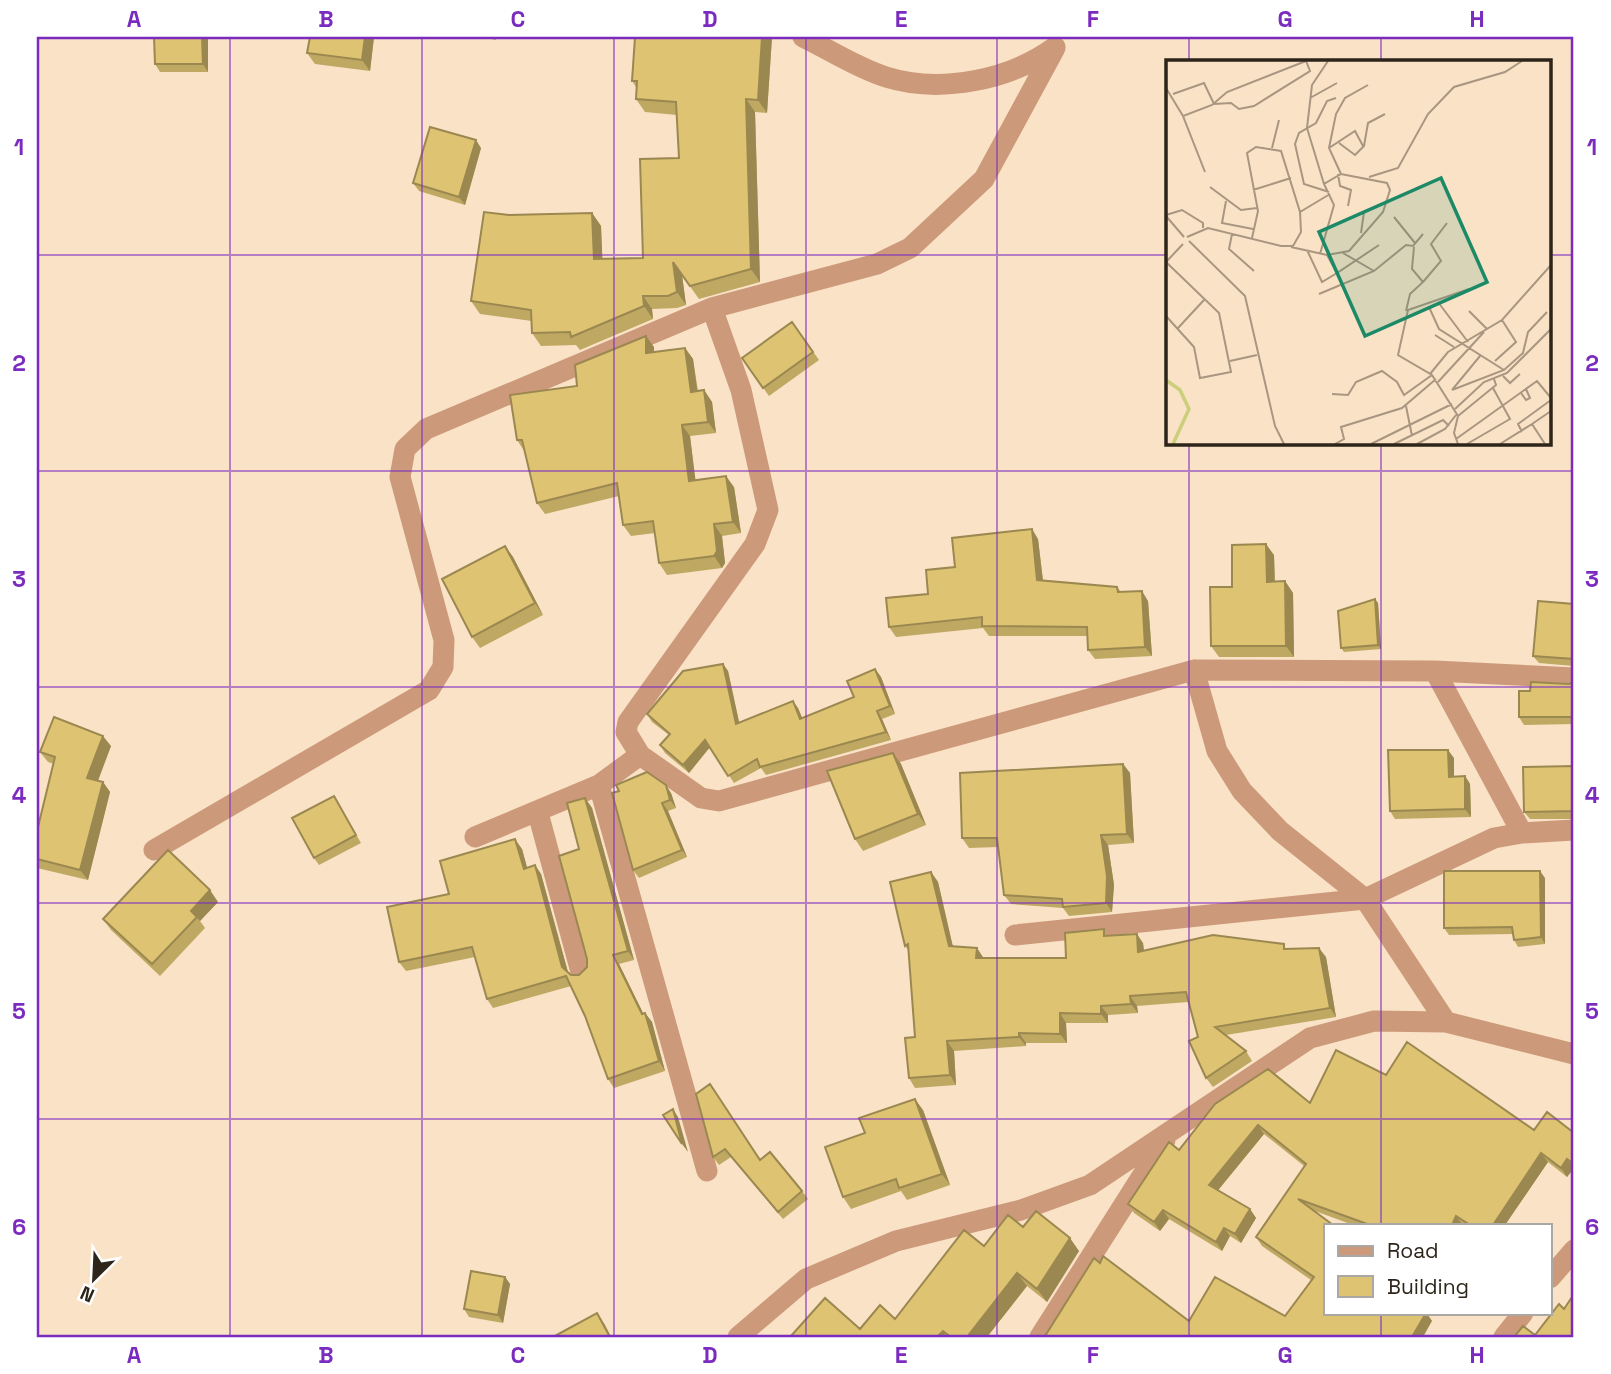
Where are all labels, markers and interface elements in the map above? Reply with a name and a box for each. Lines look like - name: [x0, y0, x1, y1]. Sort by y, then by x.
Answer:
- text: A: [127, 4, 142, 34]
- text: B: [318, 4, 334, 34]
- text: C: [511, 4, 525, 34]
- text: D: [702, 4, 718, 34]
- text: E: [895, 4, 907, 34]
- text: F: [1087, 4, 1099, 34]
- text: G: [1277, 4, 1293, 34]
- text: H: [1469, 4, 1485, 34]
- inset map: [1166, 60, 1552, 444]
- text: 1: [14, 132, 24, 162]
- text: 1: [1587, 132, 1597, 162]
- text: 2: [12, 348, 26, 378]
- text: 2: [1585, 348, 1599, 378]
- text: 3: [12, 564, 26, 594]
- text: 3: [1585, 564, 1599, 594]
- text: 4: [12, 780, 27, 810]
- text: 4: [1585, 780, 1600, 810]
- text: 5: [12, 996, 26, 1026]
- text: 5: [1585, 996, 1599, 1026]
- text: 6: [12, 1212, 26, 1242]
- text: 6: [1585, 1212, 1599, 1242]
- legend: [1324, 1224, 1552, 1314]
- text: Road: [1387, 1237, 1439, 1264]
- north arrow: [60, 1244, 130, 1314]
- text: Building: [1387, 1273, 1469, 1300]
- text: N: [76, 1280, 98, 1308]
- text: A: [127, 1340, 142, 1370]
- text: B: [318, 1340, 334, 1370]
- text: C: [511, 1340, 525, 1370]
- text: D: [702, 1340, 718, 1370]
- text: E: [895, 1340, 907, 1370]
- text: F: [1087, 1340, 1099, 1370]
- text: G: [1277, 1340, 1293, 1370]
- text: H: [1469, 1340, 1485, 1370]

